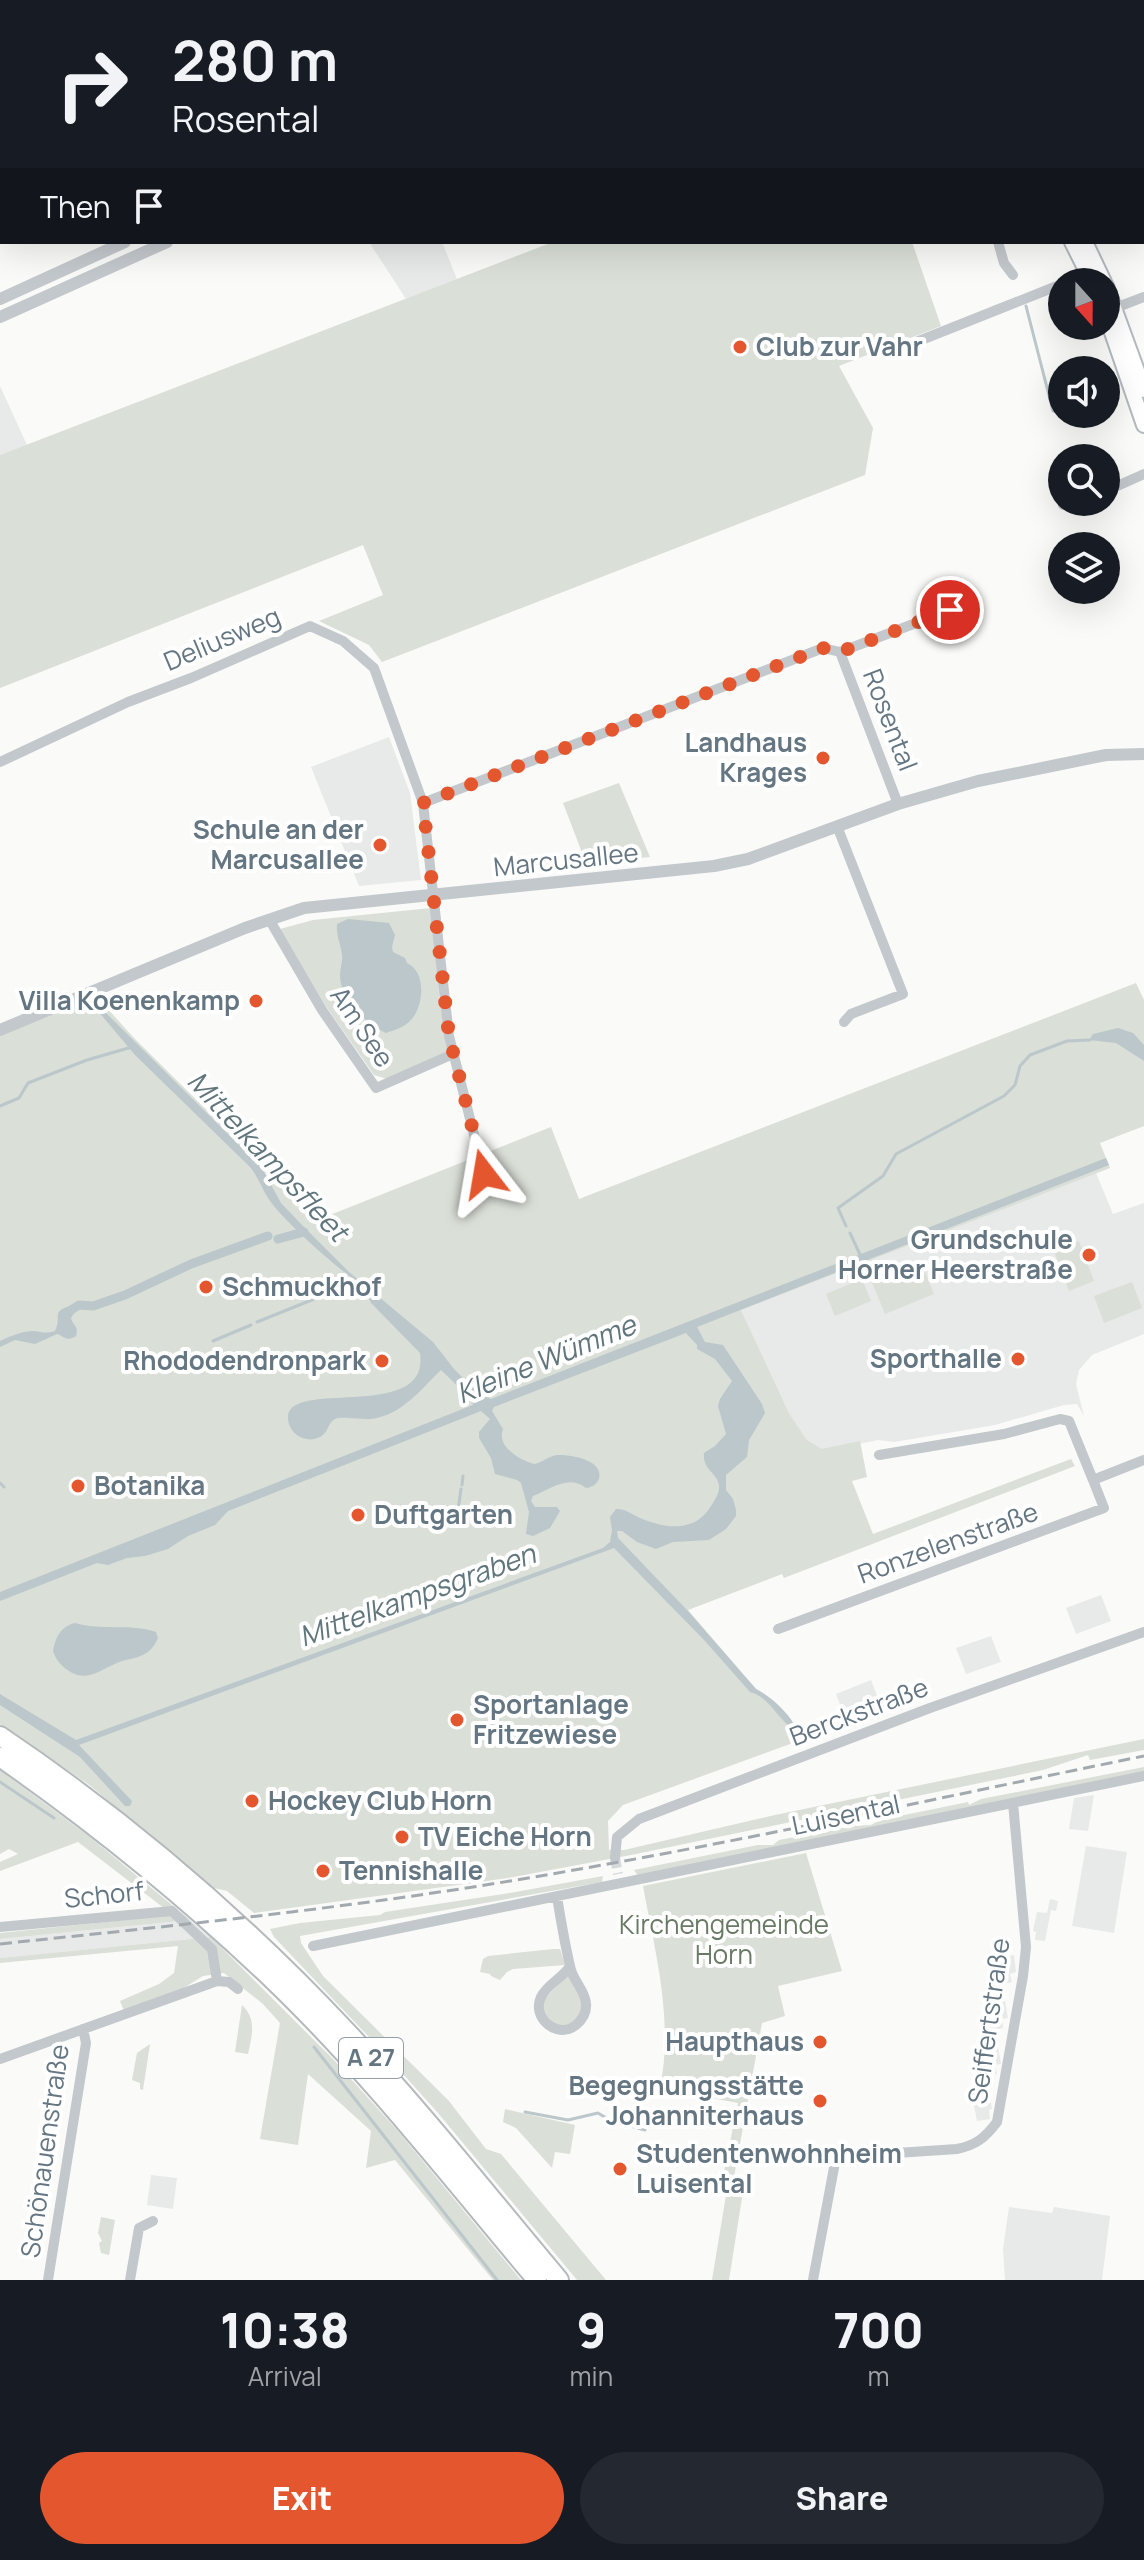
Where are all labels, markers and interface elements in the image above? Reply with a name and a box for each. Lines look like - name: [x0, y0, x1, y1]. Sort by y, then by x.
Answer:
- text: 280 m: [172, 21, 338, 98]
- icon: right: [40, 32, 144, 136]
- text: Rosental: [172, 94, 319, 143]
- icon: arrive: [127, 184, 171, 228]
- text: Then: [40, 186, 111, 227]
- north arrow: [1048, 268, 1120, 340]
- map controls: [1048, 268, 1120, 604]
- place label: Club zur Vahr: [756, 328, 923, 364]
- marker: Club zur Vahr: [731, 338, 749, 356]
- button: sound: [1048, 356, 1120, 428]
- button: search: [1048, 444, 1120, 516]
- button: layers: [1048, 532, 1120, 604]
- pin: [916, 576, 984, 644]
- icon: arrive: [928, 588, 972, 632]
- street label: Deliusweg: [158, 597, 285, 679]
- street label: Rosental: [855, 663, 927, 776]
- place label: Landhaus Krages: [684, 724, 807, 790]
- marker: Landhaus Krages: [814, 749, 832, 767]
- place label: Schule an der Marcusallee: [193, 811, 364, 877]
- street label: Marcusallee: [491, 833, 640, 885]
- marker: Schule an der Marcusallee: [371, 836, 389, 854]
- street label: Am See: [323, 979, 403, 1074]
- place label: Villa Koenenkamp: [19, 982, 240, 1018]
- marker: Villa Koenenkamp: [247, 992, 265, 1010]
- water label: Mittelkampsfleet: [180, 1062, 359, 1251]
- position arrow: [442, 1132, 526, 1216]
- place label: Grundschule Horner Heerstraße: [838, 1221, 1073, 1287]
- marker: Grundschule Horner Heerstraße: [1080, 1246, 1098, 1264]
- place label: Schmuckhof: [222, 1268, 381, 1304]
- marker: Schmuckhof: [197, 1278, 215, 1296]
- water label: Kleine Wümme: [450, 1304, 642, 1411]
- place label: Sporthalle: [870, 1340, 1002, 1376]
- place label: Rhododendronpark: [123, 1342, 367, 1378]
- marker: Sporthalle: [1009, 1350, 1027, 1368]
- marker: Rhododendronpark: [373, 1352, 391, 1370]
- place label: Botanika: [94, 1467, 205, 1503]
- marker: Botanika: [69, 1477, 87, 1495]
- street label: Ronzelenstraße: [852, 1493, 1043, 1591]
- place label: Duftgarten: [374, 1496, 513, 1532]
- marker: Duftgarten: [349, 1506, 367, 1524]
- water label: Mittelkampsgraben: [293, 1533, 541, 1654]
- street label: Berckstraße: [784, 1668, 933, 1754]
- place label: Sportanlage Fritzewiese: [473, 1686, 629, 1752]
- marker: Sportanlage Fritzewiese: [448, 1711, 466, 1729]
- place label: Hockey Club Horn: [268, 1782, 492, 1818]
- street label: Luisental: [788, 1785, 903, 1843]
- marker: Hockey Club Horn: [243, 1792, 261, 1810]
- place label: TV Eiche Horn: [418, 1818, 592, 1854]
- marker: TV Eiche Horn: [393, 1828, 411, 1846]
- place label: Tennishalle: [339, 1852, 483, 1888]
- marker: Tennishalle: [314, 1862, 332, 1880]
- street label: Schorf: [62, 1872, 145, 1916]
- park label: Kirchengemeinde Horn: [619, 1906, 829, 1972]
- street label: Seiffertstraße: [959, 1936, 1017, 2106]
- place label: Haupthaus: [665, 2023, 804, 2059]
- marker: Haupthaus: [811, 2033, 829, 2051]
- road number: A 27: [339, 2038, 403, 2078]
- street label: Schönauenstraße: [11, 2042, 77, 2260]
- place label: Begegnungsstätte Johanniterhaus: [568, 2067, 804, 2133]
- marker: Begegnungsstätte Johanniterhaus: [811, 2092, 829, 2110]
- place label: Studentenwohnheim Luisental: [636, 2135, 902, 2201]
- marker: Studentenwohnheim Luisental: [611, 2160, 629, 2178]
- text: 10:38: [220, 2297, 350, 2362]
- text: 9: [576, 2297, 606, 2362]
- text: 700: [833, 2297, 924, 2362]
- text: Arrival: [248, 2358, 322, 2394]
- text: min: [570, 2358, 613, 2394]
- text: m: [868, 2358, 890, 2394]
- button: Exit: [40, 2452, 564, 2544]
- button: Share: [580, 2452, 1104, 2544]

